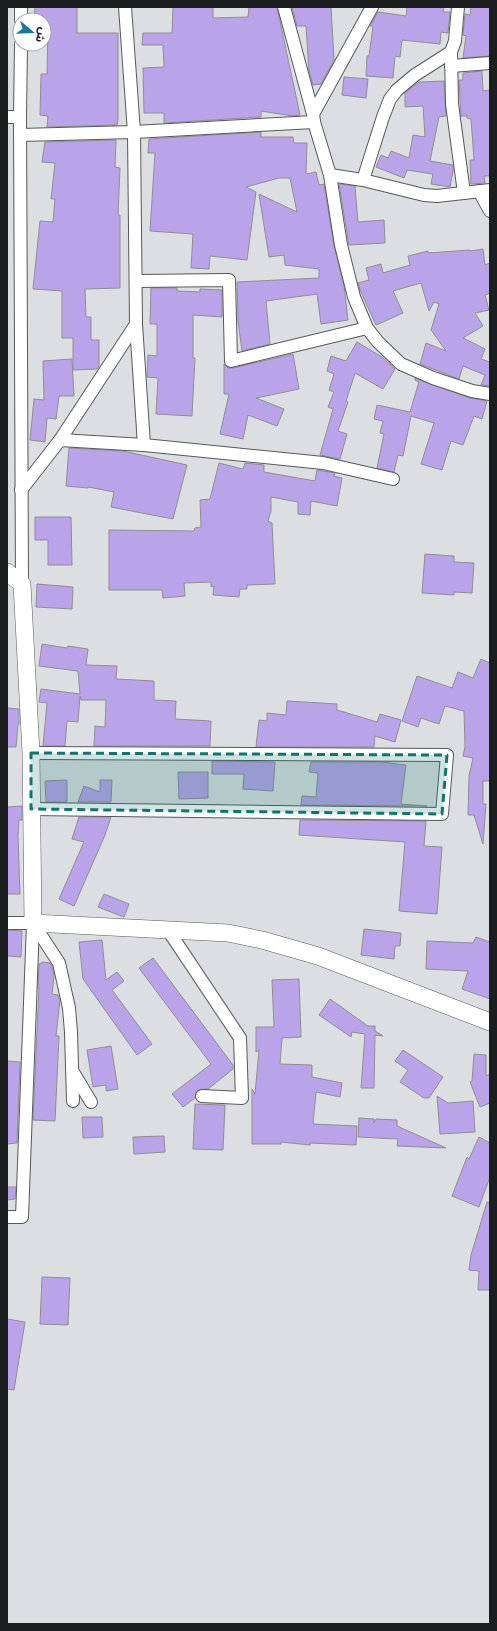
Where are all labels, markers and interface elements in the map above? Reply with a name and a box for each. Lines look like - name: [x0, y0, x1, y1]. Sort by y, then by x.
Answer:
- north arrow: [12, 12, 52, 52]
- text: ش: [32, 26, 51, 45]

